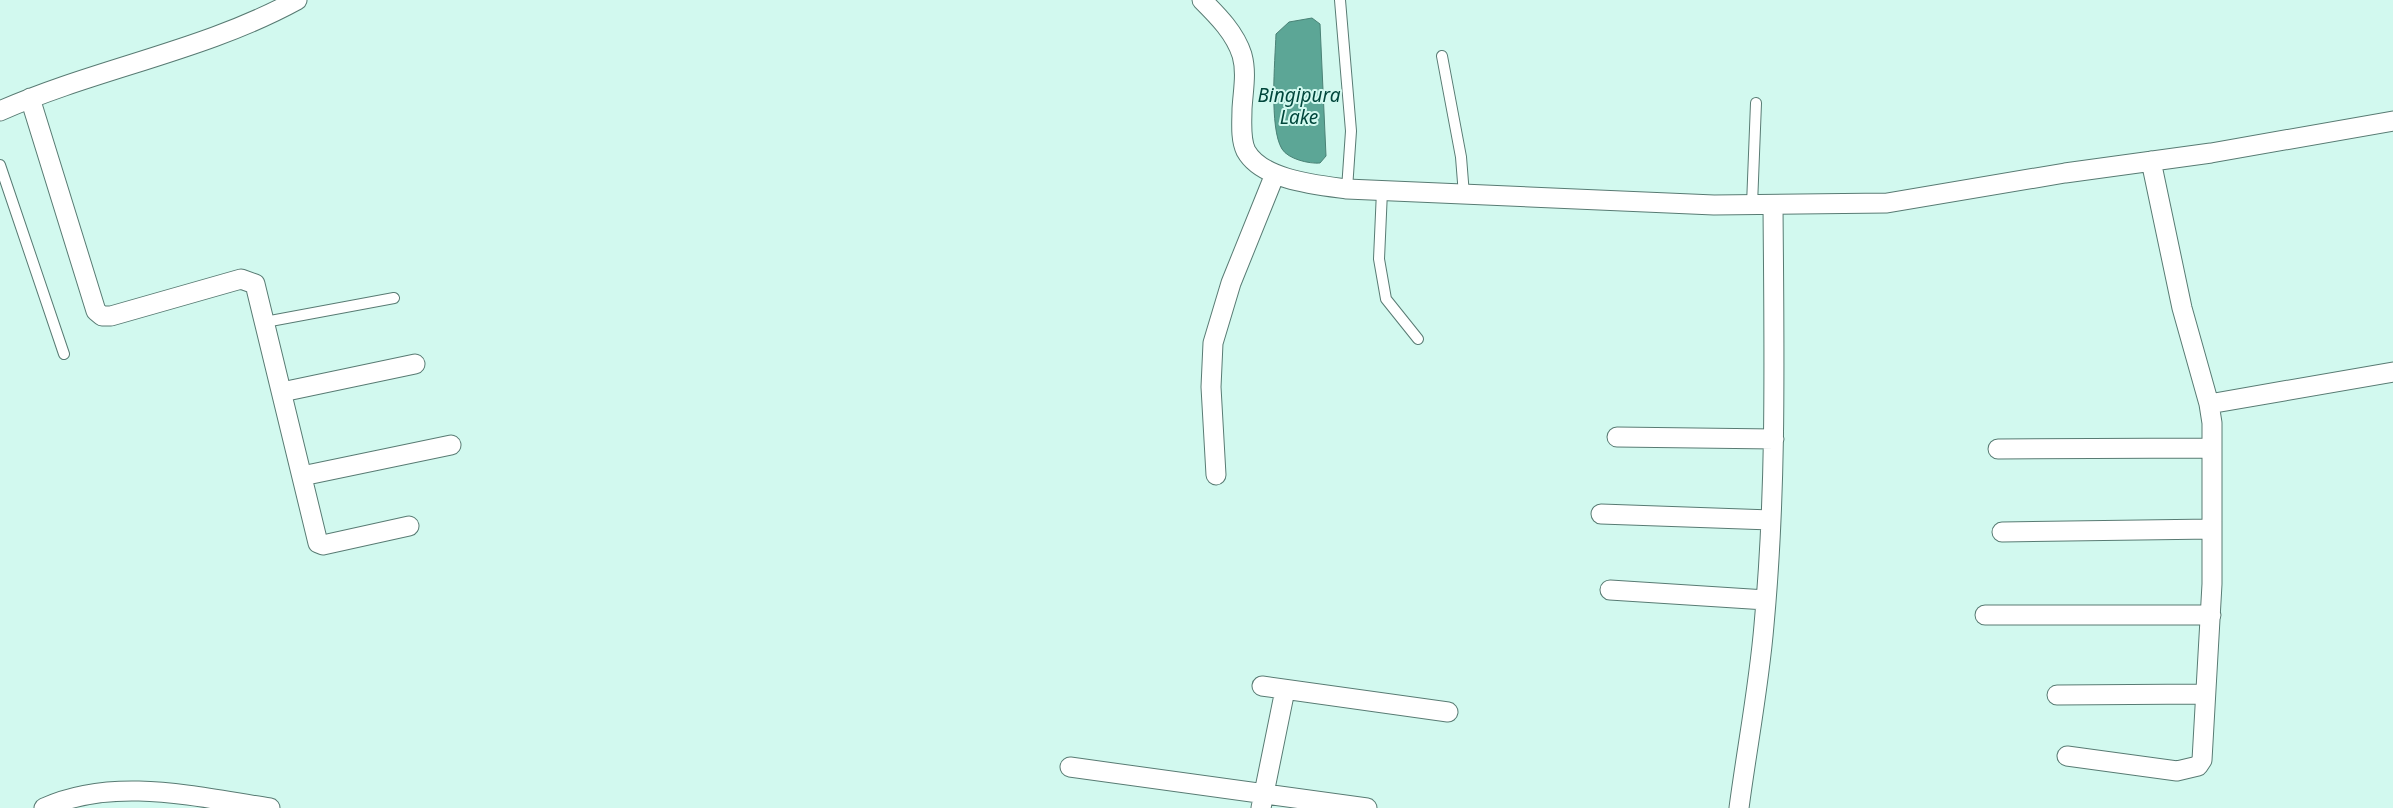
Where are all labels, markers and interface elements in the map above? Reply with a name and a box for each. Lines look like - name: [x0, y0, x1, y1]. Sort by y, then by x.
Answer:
- water label: Bingipura Lake: [1257, 82, 1341, 130]

